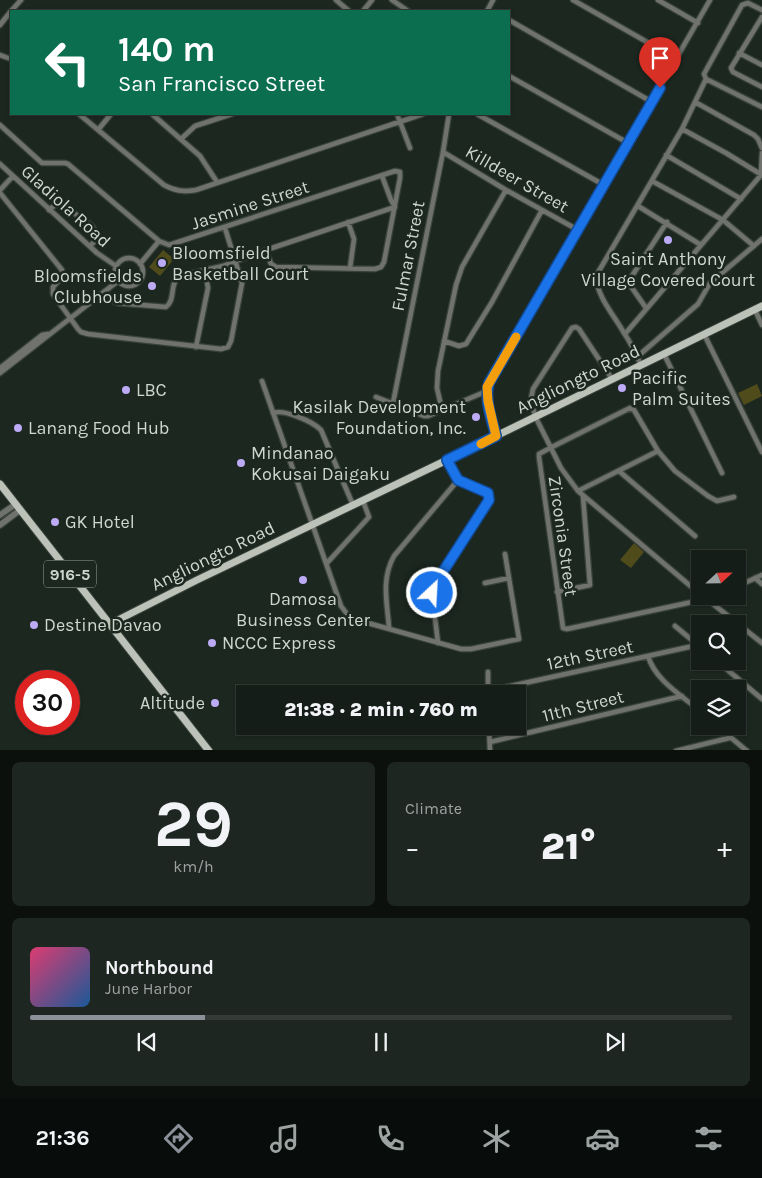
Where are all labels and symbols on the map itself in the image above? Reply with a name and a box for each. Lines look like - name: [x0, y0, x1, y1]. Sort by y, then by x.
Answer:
- pin: [639, 37, 681, 88]
- street label: Killdeer Street: [461, 141, 573, 218]
- street label: Gladiola Road: [17, 160, 115, 252]
- street label: Jasmine Street: [188, 176, 312, 234]
- street label: Fulmar Street: [387, 199, 430, 313]
- marker: Saint Anthony Village Covered Court: [662, 234, 674, 246]
- place label: Bloomsfield Basketball Court: [172, 242, 309, 285]
- place label: Saint Anthony Village Covered Court: [581, 248, 755, 291]
- marker: Bloomsfield Basketball Court: [156, 257, 168, 269]
- place label: Bloomsfields Clubhouse: [34, 265, 142, 308]
- marker: Bloomsfields Clubhouse: [146, 280, 158, 292]
- street label: Angliongto Road: [513, 340, 643, 418]
- place label: Pacific Palm Suites: [632, 367, 731, 410]
- place label: LBC: [136, 379, 167, 401]
- marker: Pacific Palm Suites: [616, 382, 628, 394]
- marker: LBC: [120, 384, 132, 396]
- place label: Kasilak Development Foundation, Inc.: [292, 396, 466, 439]
- marker: Kasilak Development Foundation, Inc.: [470, 411, 482, 423]
- place label: Lanang Food Hub: [28, 417, 170, 439]
- marker: Lanang Food Hub: [12, 422, 24, 434]
- place label: Mindanao Kokusai Daigaku: [251, 442, 390, 485]
- marker: Mindanao Kokusai Daigaku: [235, 457, 247, 469]
- street label: Zirconia Street: [544, 474, 582, 598]
- place label: GK Hotel: [65, 511, 135, 533]
- marker: GK Hotel: [49, 516, 61, 528]
- street label: Angliongto Road: [148, 517, 278, 595]
- north arrow: [691, 550, 746, 605]
- road number: 916-5: [44, 560, 96, 588]
- position arrow: [405, 566, 457, 618]
- marker: Damosa Business Center: [297, 574, 309, 586]
- place label: Damosa Business Center: [236, 588, 370, 631]
- place label: Destine Davao: [44, 614, 162, 636]
- marker: Destine Davao: [28, 619, 40, 631]
- place label: NCCC Express: [222, 632, 336, 654]
- street label: 12th Street: [545, 635, 635, 675]
- marker: NCCC Express: [206, 637, 218, 649]
- speed limit sign: 30: [15, 670, 80, 735]
- street label: 11th Street: [540, 685, 626, 727]
- place label: Altitude: [140, 692, 205, 714]
- marker: Altitude: [209, 697, 221, 709]

